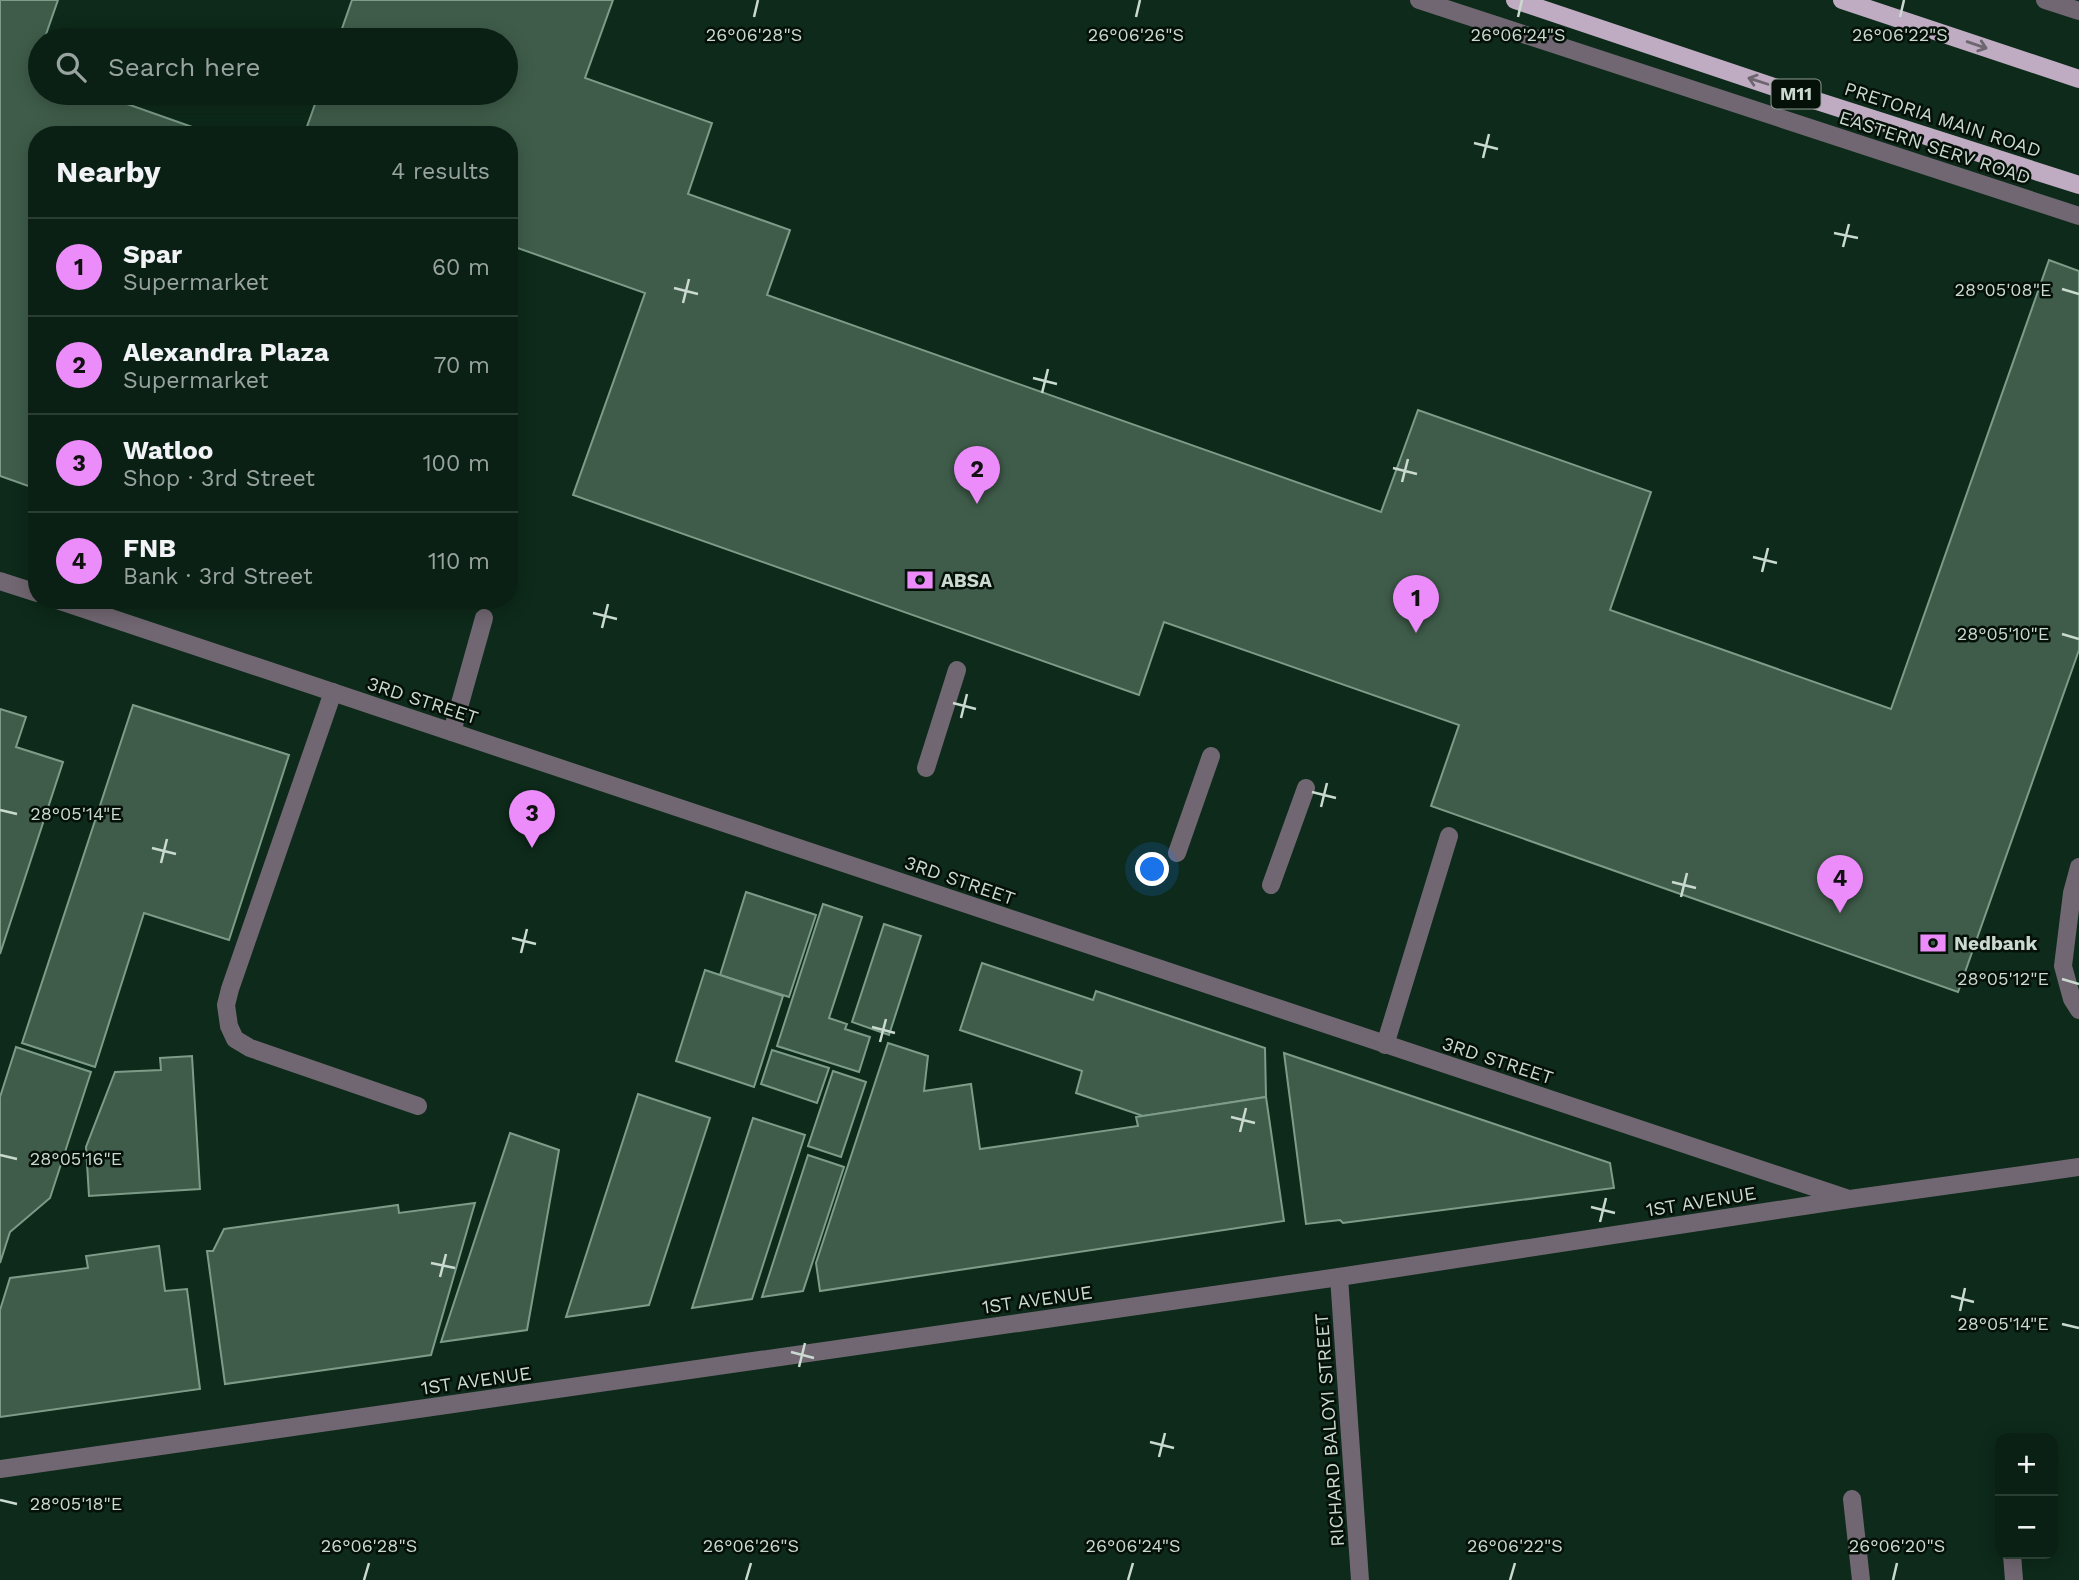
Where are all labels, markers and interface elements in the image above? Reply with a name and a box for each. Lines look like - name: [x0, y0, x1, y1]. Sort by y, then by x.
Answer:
- text: 26°06'28"S: [706, 24, 802, 45]
- text: 26°06'26"S: [1088, 24, 1184, 45]
- text: 26°06'24"S: [1471, 24, 1565, 45]
- text: 26°06'22"S: [1852, 24, 1948, 45]
- search box: [28, 28, 518, 105]
- one-way arrow: [1965, 40, 1987, 52]
- icon: search: [52, 48, 90, 86]
- text: Search here: [108, 52, 260, 82]
- one-way arrow: [1747, 74, 1769, 86]
- street label: PRETORIA MAIN ROAD: [1842, 77, 2044, 162]
- road number: M11: [1772, 80, 1820, 108]
- street label: EASTERN SERV ROAD: [1836, 106, 2034, 189]
- text: Nearby: [56, 154, 161, 189]
- text: 4 results: [391, 158, 490, 185]
- text: Spar: [123, 239, 182, 269]
- text: 1: [74, 254, 84, 281]
- text: 60 m: [432, 254, 490, 281]
- text: Supermarket: [123, 269, 268, 296]
- text: 28°05'08"E: [1955, 279, 2051, 300]
- text: Alexandra Plaza: [123, 337, 329, 367]
- text: 2: [72, 352, 86, 379]
- text: 70 m: [433, 352, 490, 379]
- text: Supermarket: [123, 367, 268, 394]
- text: Watloo: [123, 435, 213, 465]
- pin: 2: [954, 446, 1000, 504]
- text: 3: [72, 450, 86, 477]
- text: 100 m: [423, 450, 490, 477]
- text: Shop · 3rd Street: [123, 465, 315, 492]
- text: FNB: [123, 533, 176, 563]
- text: 4: [72, 548, 86, 575]
- text: 110 m: [428, 548, 490, 575]
- text: Bank · 3rd Street: [123, 563, 313, 590]
- bank icon: ABSA: [905, 565, 935, 595]
- place label: ABSA: [941, 569, 992, 592]
- pin: 1: [1393, 575, 1439, 633]
- text: 28°05'10"E: [1957, 623, 2049, 644]
- street label: 3RD STREET: [364, 672, 481, 729]
- pin: 3: [509, 790, 555, 848]
- text: 28°05'14"E: [30, 803, 122, 824]
- street label: 3RD STREET: [902, 851, 1018, 910]
- your location: [1135, 852, 1169, 886]
- pin: 4: [1817, 855, 1863, 913]
- bank icon: Nedbank: [1918, 928, 1948, 958]
- place label: Nedbank: [1954, 932, 2038, 955]
- text: 28°05'12"E: [1957, 968, 2049, 989]
- street label: 3RD STREET: [1439, 1032, 1556, 1089]
- text: 28°05'16"E: [30, 1148, 122, 1169]
- street label: 1ST AVENUE: [1644, 1181, 1758, 1222]
- street label: 1ST AVENUE: [980, 1280, 1094, 1319]
- street label: RICHARD BALOYI STREET: [1310, 1312, 1349, 1548]
- text: 28°05'14"E: [1957, 1313, 2049, 1334]
- street label: 1ST AVENUE: [419, 1361, 533, 1400]
- map controls: [1995, 1433, 2058, 1559]
- button: +: [1995, 1433, 2058, 1496]
- text: 28°05'18"E: [30, 1493, 122, 1514]
- button: −: [1995, 1496, 2058, 1559]
- text: 26°06'28"S: [321, 1535, 417, 1556]
- text: 26°06'26"S: [703, 1535, 799, 1556]
- text: 26°06'24"S: [1086, 1535, 1180, 1556]
- text: 26°06'22"S: [1467, 1535, 1563, 1556]
- text: 26°06'20"S: [1849, 1535, 1945, 1556]

